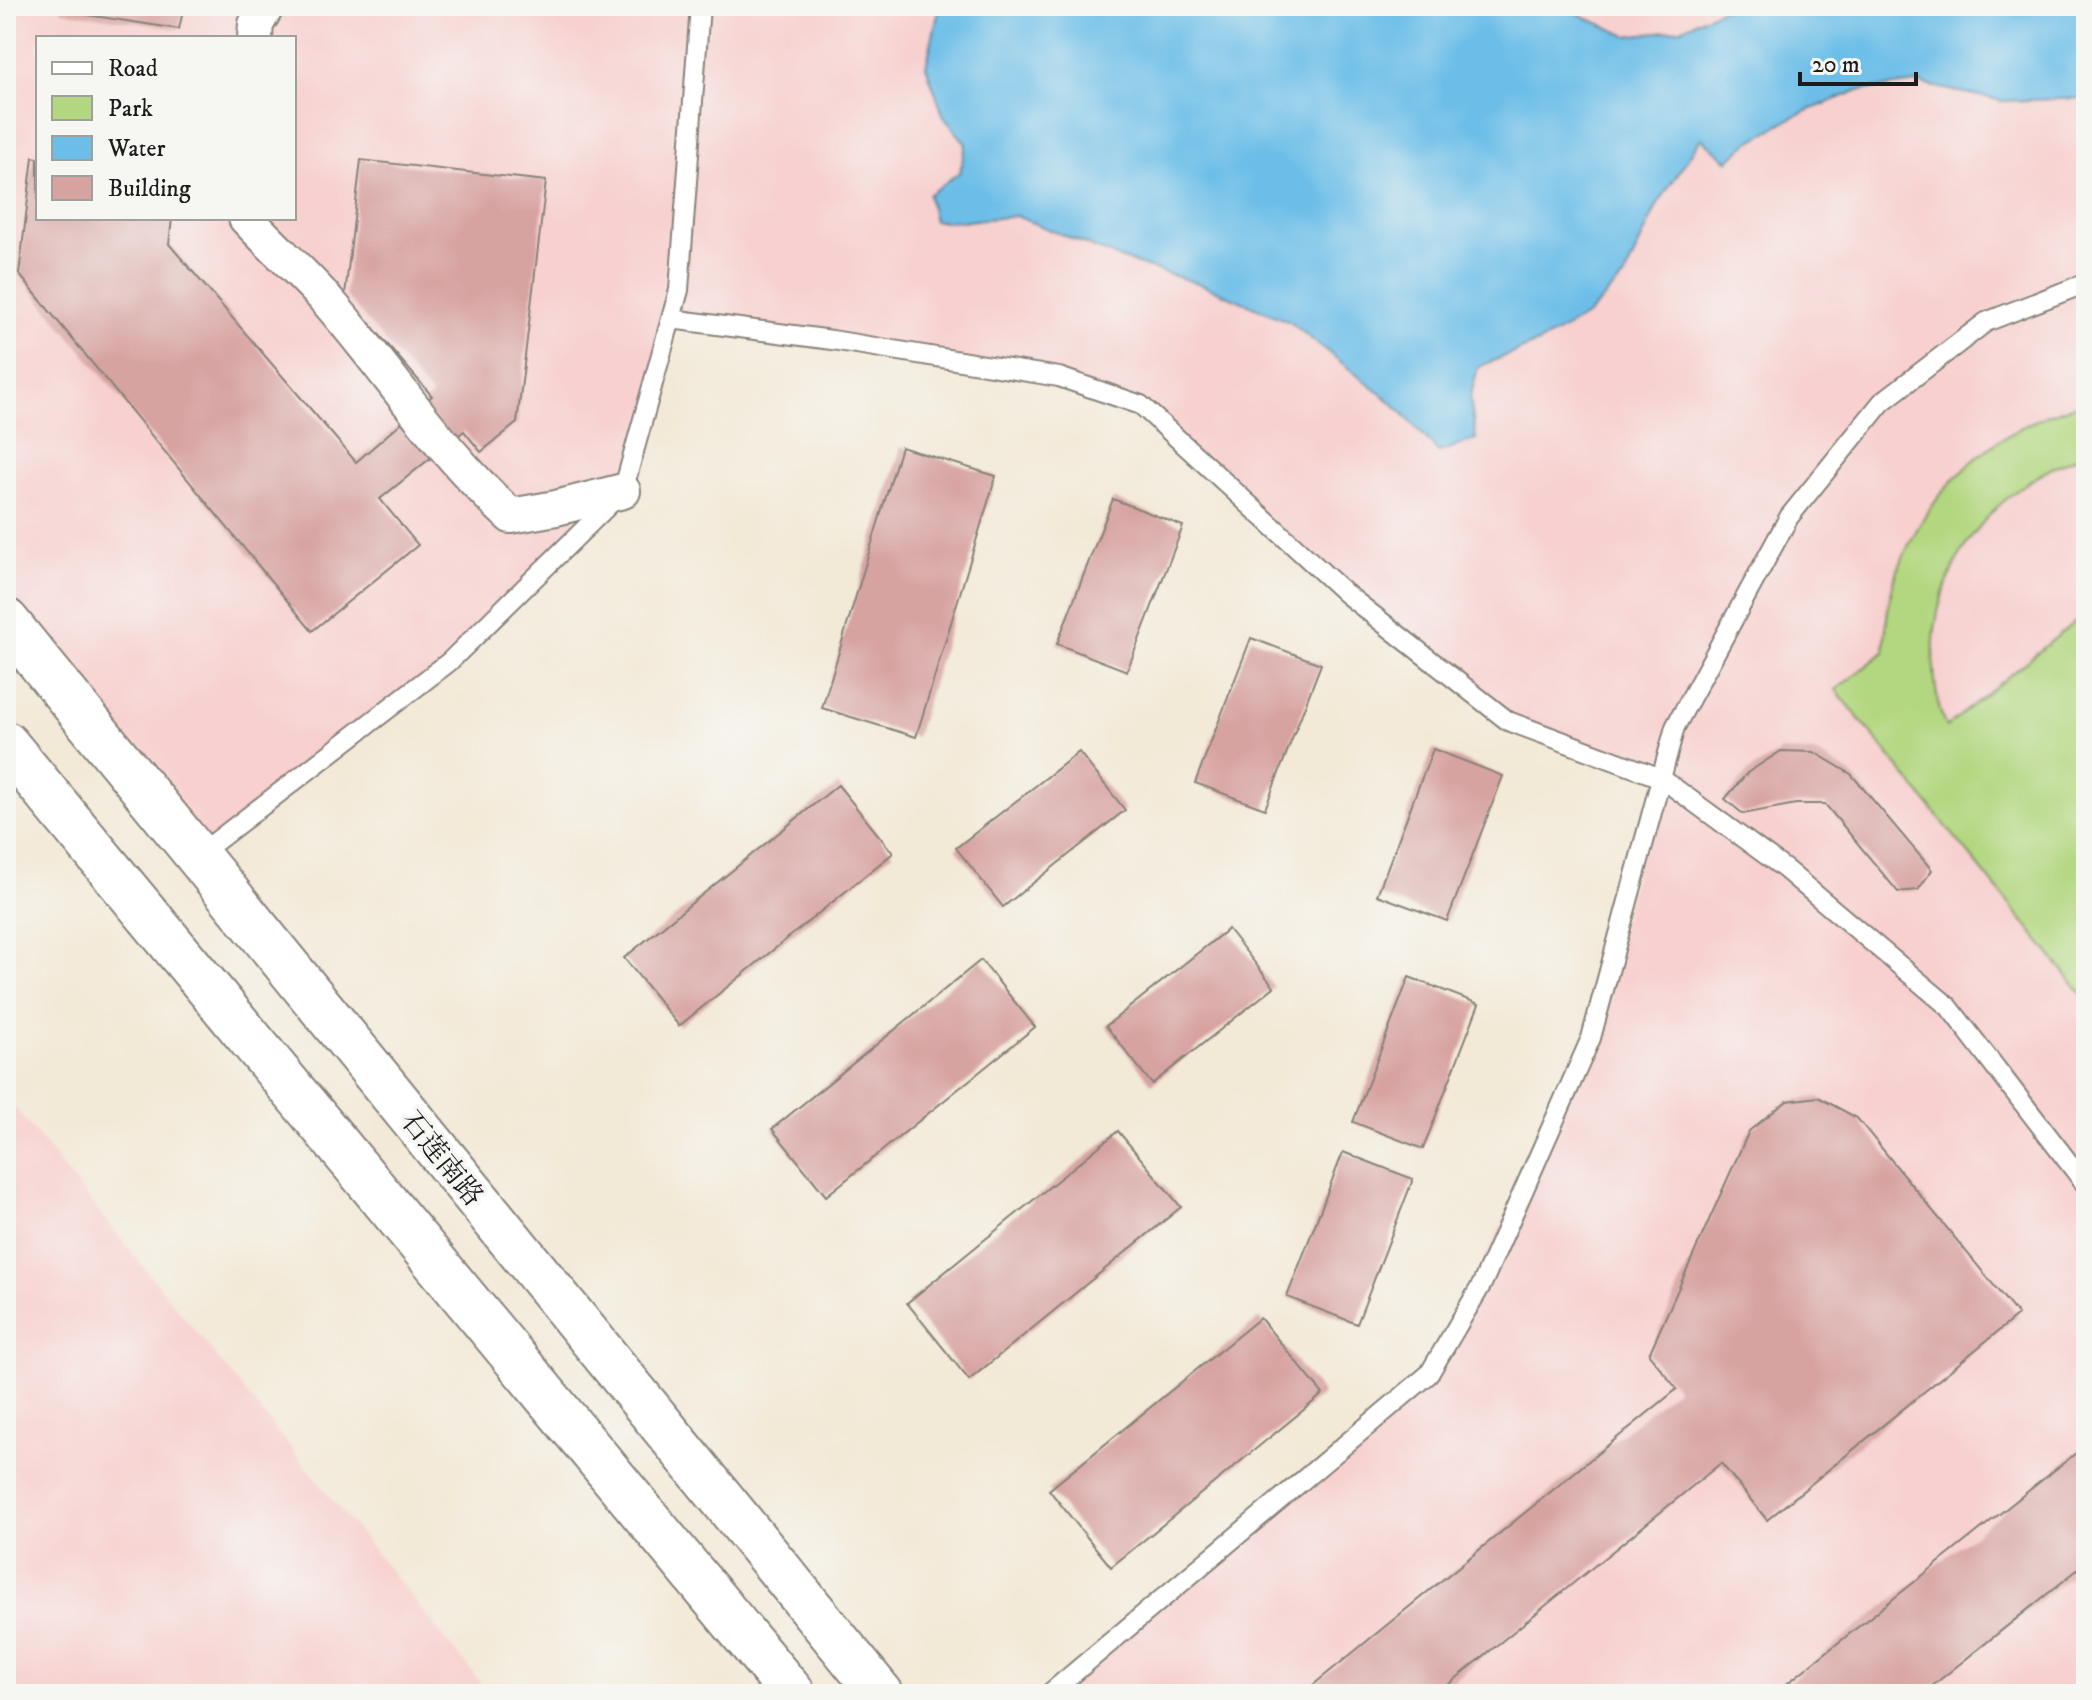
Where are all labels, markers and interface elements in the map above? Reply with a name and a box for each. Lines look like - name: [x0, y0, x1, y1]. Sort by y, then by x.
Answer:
- legend: [36, 36, 296, 220]
- scale bar: [1800, 36, 1916, 86]
- text: 20 m: [1812, 50, 1860, 80]
- text: Road: [108, 54, 158, 84]
- text: Park: [108, 94, 153, 124]
- text: Water: [107, 134, 165, 164]
- text: Building: [108, 174, 191, 204]
- street label: 石莲南路: [393, 1104, 491, 1213]

